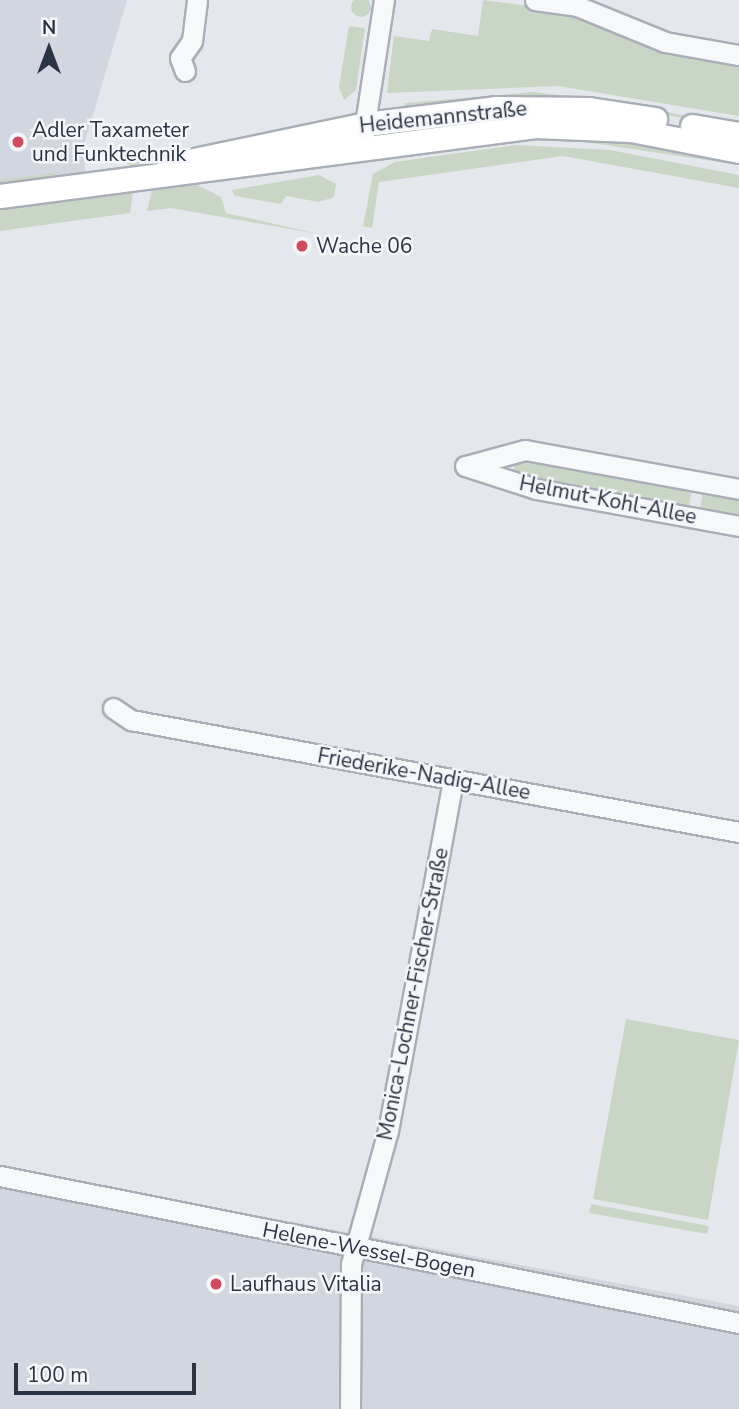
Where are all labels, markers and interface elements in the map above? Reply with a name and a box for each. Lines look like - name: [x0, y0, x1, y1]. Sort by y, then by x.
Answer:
- north arrow: [14, 14, 84, 84]
- text: N: [42, 15, 56, 41]
- street label: Heidemannstraße: [358, 96, 528, 138]
- place label: Adler Taxameter und Funktechnik: [32, 117, 189, 167]
- marker: Adler Taxameter und Funktechnik: [10, 134, 26, 150]
- place label: Wache 06: [316, 233, 412, 259]
- marker: Wache 06: [294, 238, 310, 254]
- street label: Helmut-Kohl-Allee: [517, 470, 699, 530]
- street label: Friederike-Nadig-Allee: [316, 743, 532, 805]
- street label: Monica-Lochner-Fischer-Straße: [372, 846, 454, 1142]
- street label: Helene-Wessel-Bogen: [260, 1217, 478, 1283]
- place label: Laufhaus Vitalia: [230, 1271, 382, 1297]
- marker: Laufhaus Vitalia: [208, 1276, 224, 1292]
- scale bar: [18, 1350, 200, 1394]
- text: 100 m: [27, 1361, 88, 1389]

